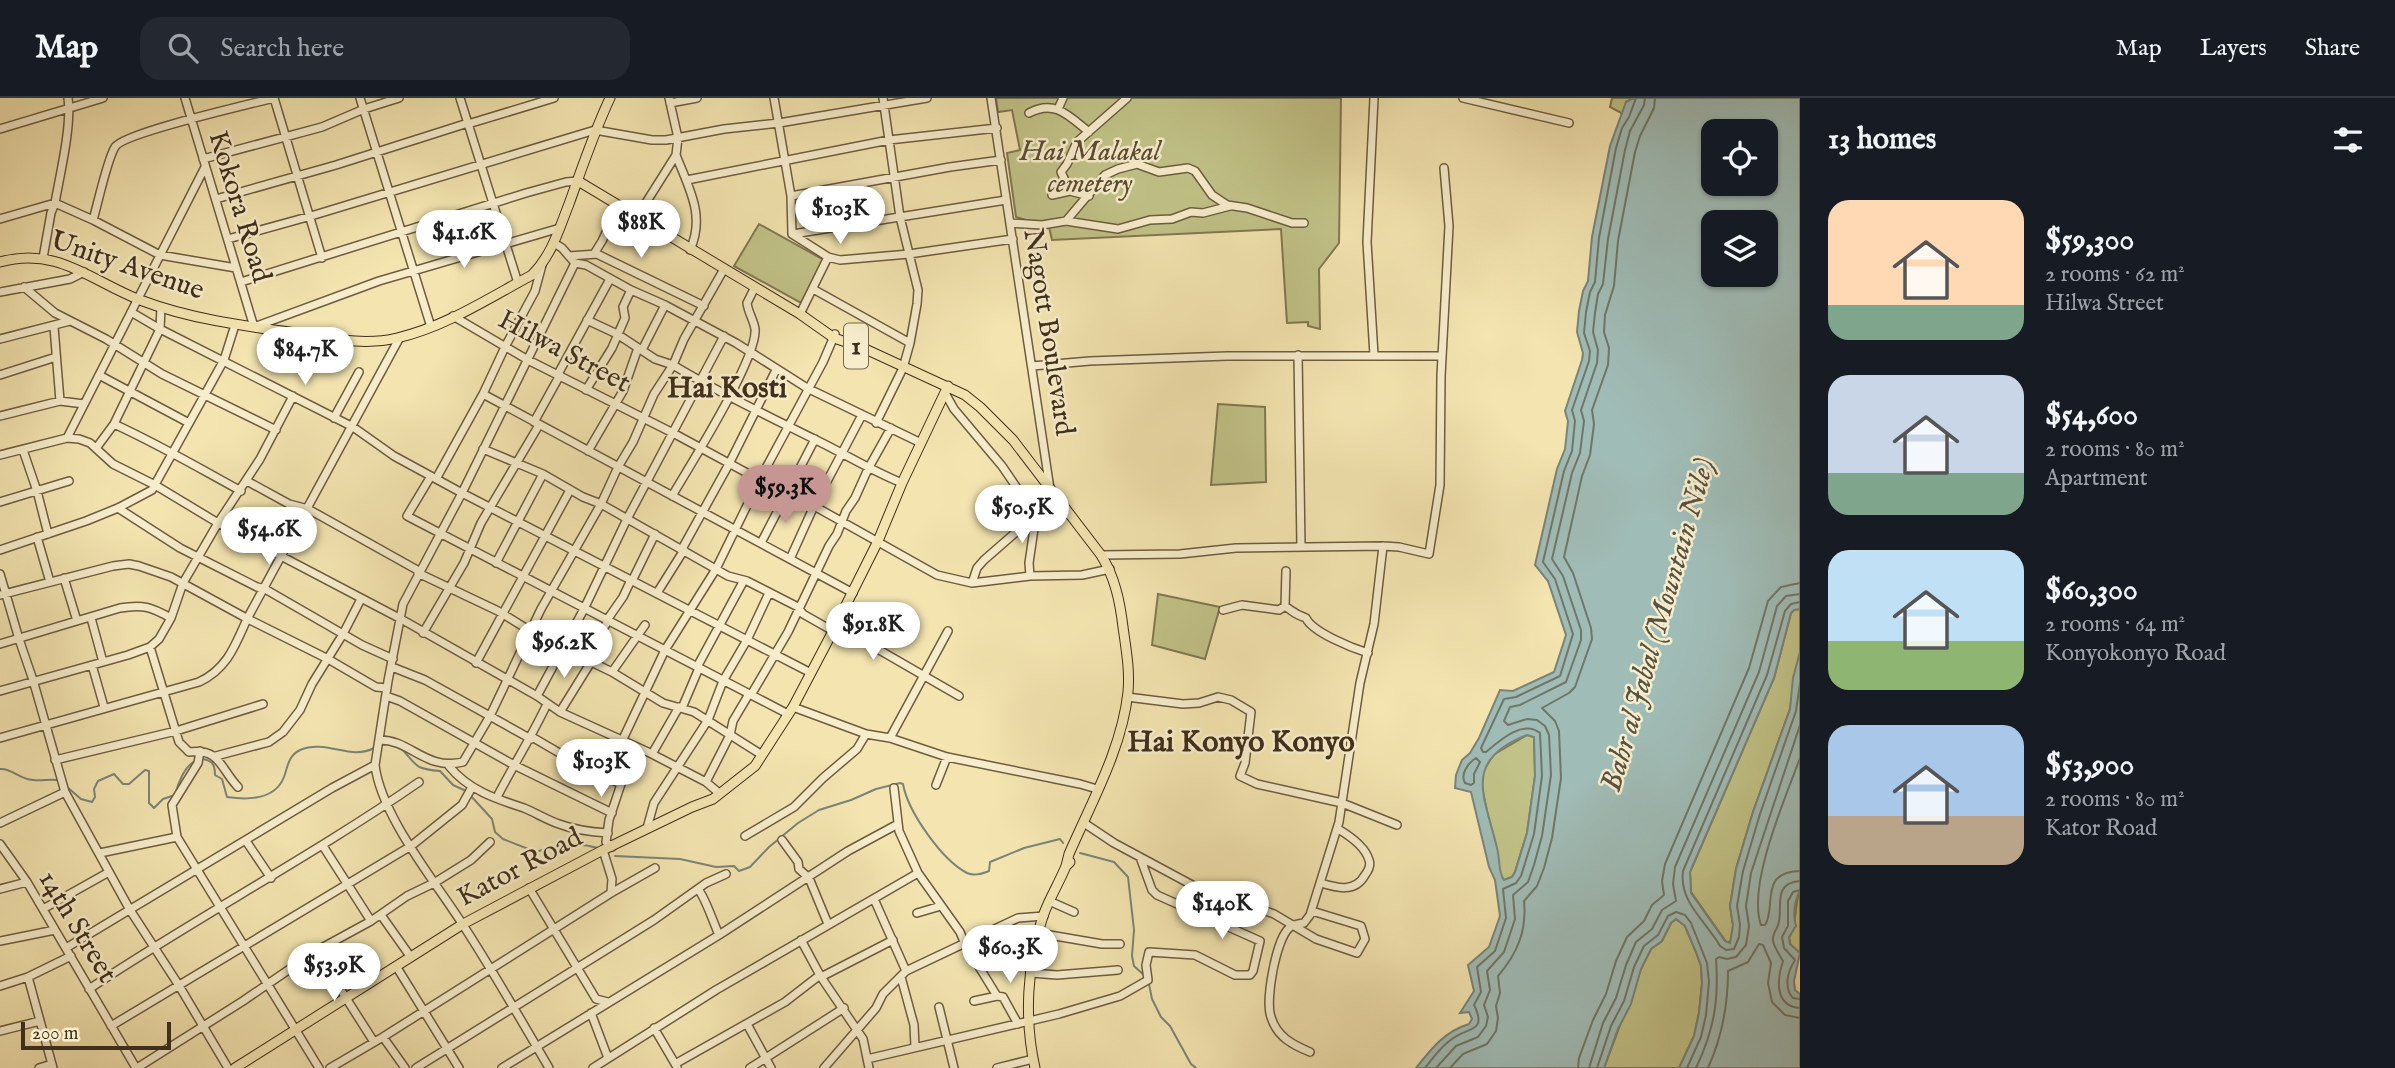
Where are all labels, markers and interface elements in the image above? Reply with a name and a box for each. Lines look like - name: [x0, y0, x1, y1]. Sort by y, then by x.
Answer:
- search box: [140, 17, 630, 80]
- text: Map: [35, 27, 98, 69]
- icon: search: [164, 29, 202, 67]
- text: Search here: [220, 32, 344, 65]
- text: Map: [2116, 33, 2162, 64]
- text: Layers: [2200, 33, 2267, 64]
- text: Share: [2305, 33, 2360, 64]
- map controls: [1701, 119, 1778, 287]
- button: locate: [1701, 119, 1778, 196]
- text: 13 homes: [1828, 121, 1936, 159]
- icon: filters: [2329, 121, 2367, 159]
- street label: Kokora Road: [199, 127, 279, 287]
- park label: Hai Malakal cemetery: [1019, 135, 1163, 202]
- pin: $103K: [791, 186, 889, 246]
- text: $103K: [811, 194, 869, 223]
- pin: $88K: [600, 200, 682, 260]
- text: $88K: [617, 208, 665, 237]
- button: layers: [1701, 210, 1778, 287]
- pin: $41.6K: [407, 211, 521, 270]
- text: $41.6K: [432, 218, 496, 247]
- text: $59,300: [2045, 222, 2134, 260]
- street label: Unity Avenue: [45, 223, 209, 309]
- street label: Nagott Boulevard: [1014, 226, 1082, 438]
- icon: home: [1884, 228, 1968, 312]
- text: 2 rooms · 62 m²: [2045, 260, 2185, 289]
- text: Hilwa Street: [2045, 289, 2164, 318]
- street label: Hilwa Street: [492, 303, 636, 402]
- road number: 1: [844, 324, 868, 368]
- pin: $84.7K: [248, 328, 362, 387]
- text: $84.7K: [273, 335, 337, 364]
- district label: Hai Kosti: [667, 370, 787, 408]
- text: $54,600: [2045, 397, 2138, 435]
- icon: home: [1884, 403, 1968, 487]
- text: 2 rooms · 80 m²: [2045, 435, 2185, 464]
- water label: Bahr al Jabal (Mountain Nile): [1593, 454, 1725, 796]
- text: Apartment: [2045, 464, 2148, 493]
- pin: $59.3K: [728, 466, 842, 525]
- text: $59.3K: [754, 473, 816, 502]
- pin: $50.5K: [965, 486, 1079, 545]
- text: $50.5K: [991, 493, 1053, 522]
- pin: $54.6K: [212, 508, 326, 567]
- text: $54.6K: [237, 515, 301, 544]
- text: $60,300: [2045, 572, 2138, 610]
- icon: home: [1884, 578, 1968, 662]
- pin: $91.8K: [816, 602, 930, 662]
- text: $91.8K: [842, 610, 904, 639]
- text: 2 rooms · 64 m²: [2045, 610, 2185, 639]
- pin: $96.2K: [507, 620, 621, 680]
- text: $96.2K: [532, 628, 596, 657]
- text: Konyokonyo Road: [2045, 639, 2226, 668]
- district label: Hai Konyo Konyo: [1127, 724, 1355, 762]
- pin: $103K: [552, 740, 650, 799]
- text: $103K: [572, 747, 630, 776]
- text: $53,900: [2045, 747, 2134, 785]
- icon: home: [1884, 753, 1968, 837]
- text: 2 rooms · 80 m²: [2045, 785, 2185, 814]
- text: Kator Road: [2045, 814, 2157, 843]
- street label: Kator Road: [451, 820, 589, 916]
- street label: 14th Street: [30, 865, 124, 990]
- pin: $140K: [1173, 882, 1271, 941]
- text: $140K: [1192, 889, 1252, 918]
- pin: $60.3K: [953, 926, 1067, 985]
- text: $60.3K: [978, 933, 1042, 962]
- pin: $53.9K: [277, 944, 391, 1003]
- text: $53.9K: [303, 951, 365, 980]
- scale bar: [21, 1019, 172, 1051]
- text: 200 m: [32, 1022, 78, 1046]

